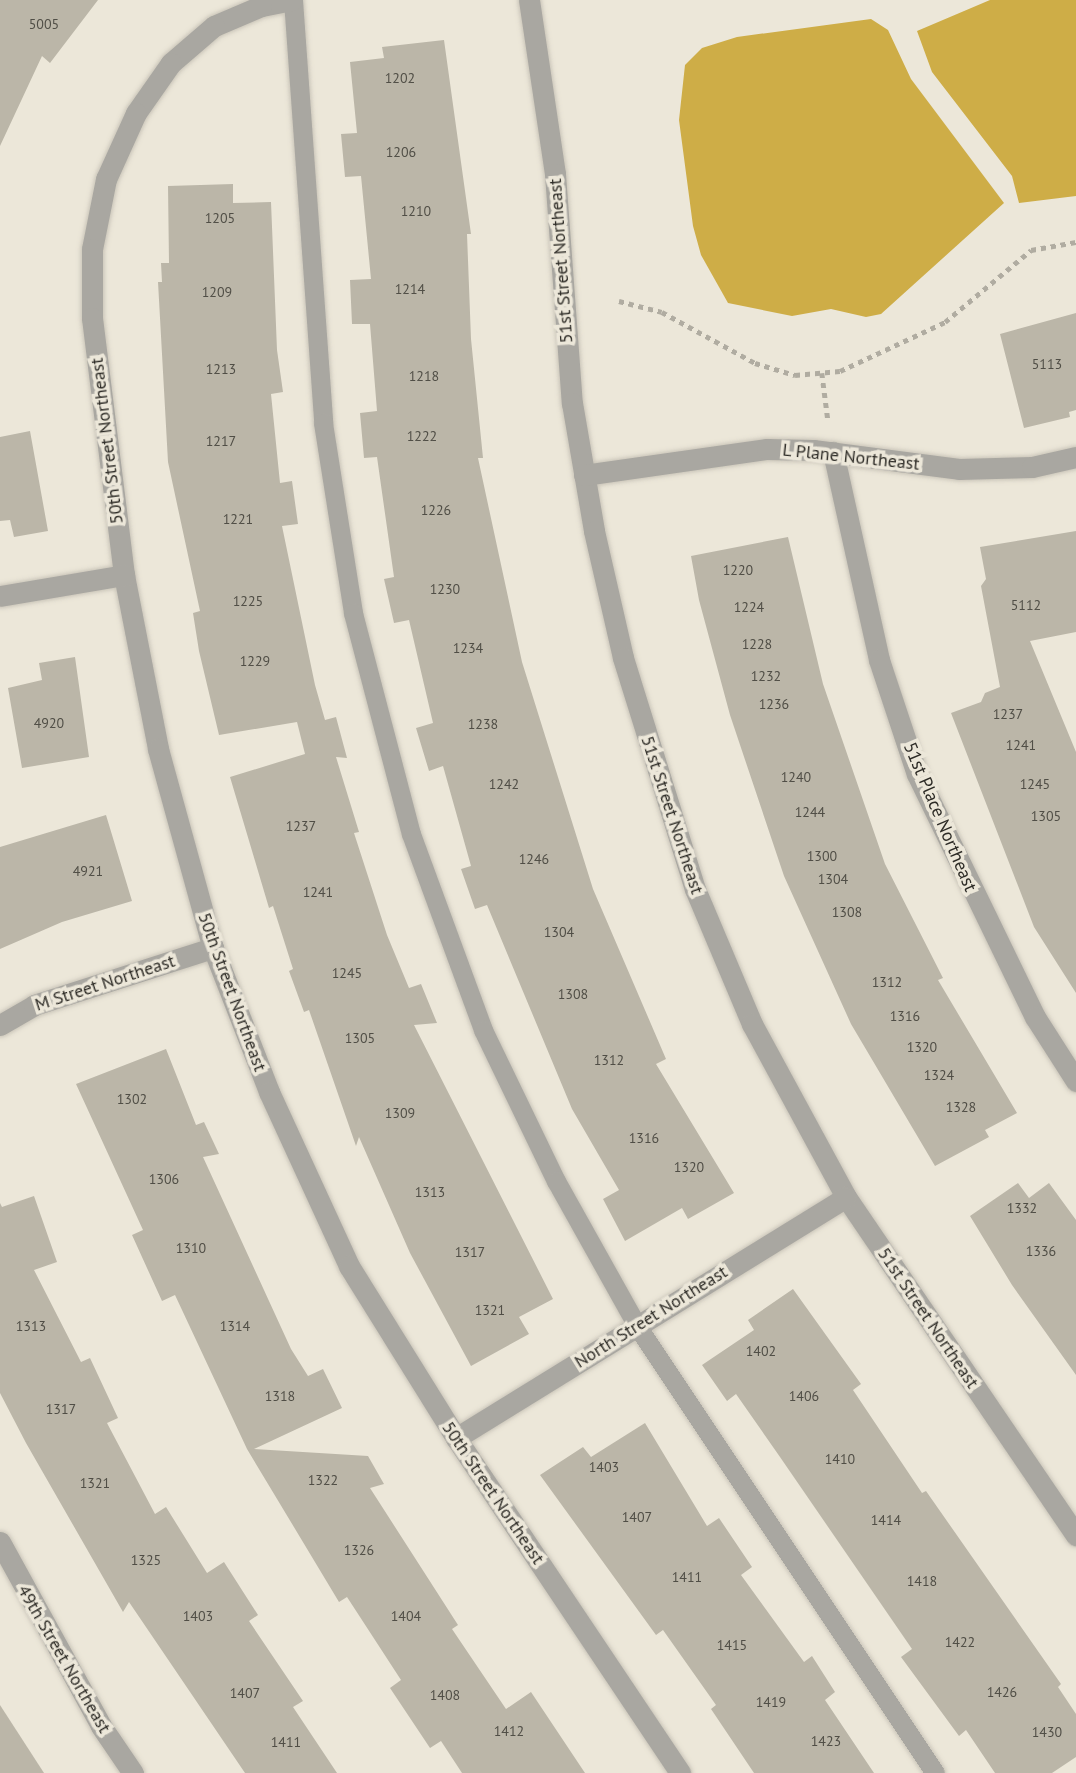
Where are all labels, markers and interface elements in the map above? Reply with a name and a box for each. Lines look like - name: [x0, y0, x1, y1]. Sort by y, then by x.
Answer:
- house number: 5005: [29, 16, 59, 32]
- house number: 1202: [385, 70, 415, 86]
- house number: 1206: [386, 144, 416, 160]
- street label: 51st Street Northeast: [544, 178, 578, 344]
- house number: 1210: [401, 203, 431, 219]
- house number: 1205: [205, 210, 235, 226]
- house number: 1214: [395, 281, 425, 297]
- house number: 1209: [202, 284, 232, 300]
- house number: 5113: [1032, 356, 1062, 372]
- street label: 50th Street Northeast: [86, 357, 128, 525]
- house number: 1213: [206, 361, 236, 377]
- house number: 1218: [409, 368, 439, 384]
- house number: 1222: [407, 428, 437, 444]
- house number: 1217: [206, 433, 236, 449]
- street label: L Plane Northeast: [781, 439, 921, 475]
- house number: 1226: [421, 502, 451, 518]
- house number: 1221: [223, 511, 253, 527]
- house number: 1220: [723, 562, 753, 578]
- house number: 1230: [430, 581, 460, 597]
- house number: 1225: [233, 593, 263, 609]
- house number: 5112: [1011, 597, 1041, 613]
- house number: 1224: [734, 599, 764, 615]
- house number: 1228: [742, 636, 772, 652]
- house number: 1234: [453, 640, 483, 656]
- house number: 1229: [240, 653, 270, 669]
- house number: 1232: [751, 668, 781, 684]
- house number: 1236: [759, 696, 789, 712]
- house number: 1237: [993, 706, 1023, 722]
- house number: 4920: [34, 715, 64, 731]
- house number: 1238: [468, 716, 498, 732]
- street label: 51st Street Northeast: [636, 733, 708, 897]
- house number: 1241: [1006, 737, 1036, 753]
- street label: 51st Place Northeast: [899, 739, 981, 895]
- house number: 1240: [781, 769, 811, 785]
- house number: 1242: [489, 776, 519, 792]
- house number: 1245: [1020, 776, 1050, 792]
- house number: 1244: [795, 804, 825, 820]
- house number: 1305: [1031, 808, 1061, 824]
- house number: 1237: [286, 818, 316, 834]
- house number: 1300: [807, 848, 837, 864]
- house number: 1246: [519, 851, 549, 867]
- house number: 4921: [73, 863, 103, 879]
- house number: 1304: [818, 871, 848, 887]
- house number: 1241: [303, 884, 333, 900]
- house number: 1308: [832, 904, 862, 920]
- street label: 50th Street Northeast: [193, 910, 271, 1074]
- house number: 1304: [544, 924, 574, 940]
- street label: M Street Northeast: [32, 950, 178, 1016]
- house number: 1245: [332, 965, 362, 981]
- house number: 1312: [872, 974, 902, 990]
- house number: 1308: [558, 986, 588, 1002]
- house number: 1316: [890, 1008, 920, 1024]
- house number: 1305: [345, 1030, 375, 1046]
- house number: 1320: [907, 1039, 937, 1055]
- house number: 1312: [594, 1052, 624, 1068]
- house number: 1324: [924, 1067, 954, 1083]
- house number: 1302: [117, 1091, 147, 1107]
- house number: 1328: [946, 1099, 976, 1115]
- house number: 1309: [385, 1105, 415, 1121]
- house number: 1316: [629, 1130, 659, 1146]
- house number: 1320: [674, 1159, 704, 1175]
- house number: 1306: [149, 1171, 179, 1187]
- house number: 1313: [415, 1184, 445, 1200]
- house number: 1332: [1007, 1200, 1037, 1216]
- house number: 1310: [176, 1240, 206, 1256]
- house number: 1336: [1026, 1243, 1056, 1259]
- house number: 1317: [455, 1244, 485, 1260]
- street label: 51st Street Northeast: [873, 1244, 983, 1392]
- street label: North Street Northeast: [571, 1261, 731, 1373]
- house number: 1321: [475, 1302, 505, 1318]
- house number: 1313: [16, 1318, 46, 1334]
- house number: 1314: [220, 1318, 250, 1334]
- house number: 1402: [746, 1343, 776, 1359]
- house number: 1318: [265, 1388, 295, 1404]
- house number: 1406: [789, 1388, 819, 1404]
- house number: 1317: [46, 1401, 76, 1417]
- street label: 50th Street Northeast: [437, 1418, 549, 1568]
- house number: 1410: [825, 1451, 855, 1467]
- house number: 1403: [589, 1459, 619, 1475]
- house number: 1322: [308, 1472, 338, 1488]
- house number: 1321: [80, 1475, 110, 1491]
- house number: 1407: [622, 1509, 652, 1525]
- house number: 1414: [871, 1512, 901, 1528]
- house number: 1326: [344, 1542, 374, 1558]
- house number: 1325: [131, 1552, 161, 1568]
- house number: 1411: [672, 1569, 702, 1585]
- house number: 1418: [907, 1573, 937, 1589]
- street label: 49th Street Northeast: [13, 1581, 115, 1737]
- house number: 1403: [183, 1608, 213, 1624]
- house number: 1404: [391, 1608, 421, 1624]
- house number: 1422: [945, 1634, 975, 1650]
- house number: 1415: [717, 1637, 747, 1653]
- house number: 1426: [987, 1684, 1017, 1700]
- house number: 1407: [230, 1685, 260, 1701]
- house number: 1408: [430, 1687, 460, 1703]
- house number: 1419: [756, 1694, 786, 1710]
- house number: 1412: [494, 1723, 524, 1739]
- house number: 1430: [1032, 1724, 1062, 1740]
- house number: 1423: [811, 1733, 841, 1749]
- house number: 1411: [271, 1734, 301, 1750]

